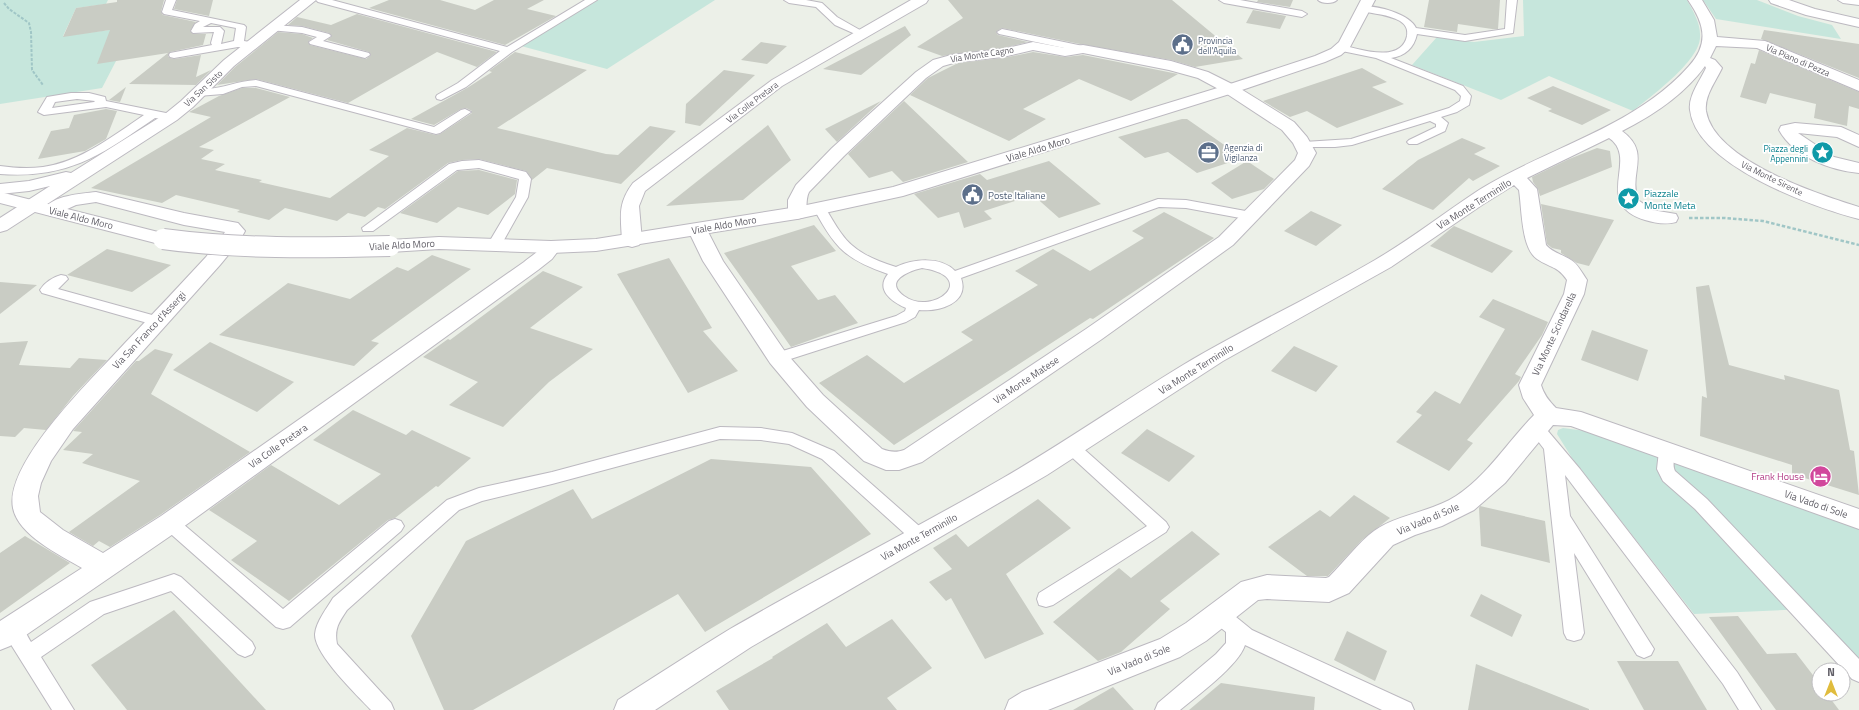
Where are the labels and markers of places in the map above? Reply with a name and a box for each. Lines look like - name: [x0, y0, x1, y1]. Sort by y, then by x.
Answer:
- public building icon: Provincia dell'Aquila: [1170, 32, 1196, 58]
- place label: Provincia dell'Aquila: [1198, 34, 1237, 57]
- office icon: Agenzia di Vigilanza: [1195, 139, 1221, 165]
- place icon: Piazza degli Appennini: [1810, 140, 1836, 166]
- place label: Agenzia di Vigilanza: [1224, 141, 1263, 164]
- place label: Piazza degli Appennini: [1764, 142, 1808, 165]
- public building icon: Poste Italiane: [959, 182, 985, 208]
- place icon: Piazzale Monte Meta: [1615, 186, 1641, 212]
- place label: Piazzale Monte Meta: [1644, 186, 1696, 213]
- place label: Poste Italiane: [988, 188, 1046, 203]
- hotel icon: Frank House: [1807, 463, 1833, 489]
- place label: Frank House: [1751, 469, 1804, 484]

